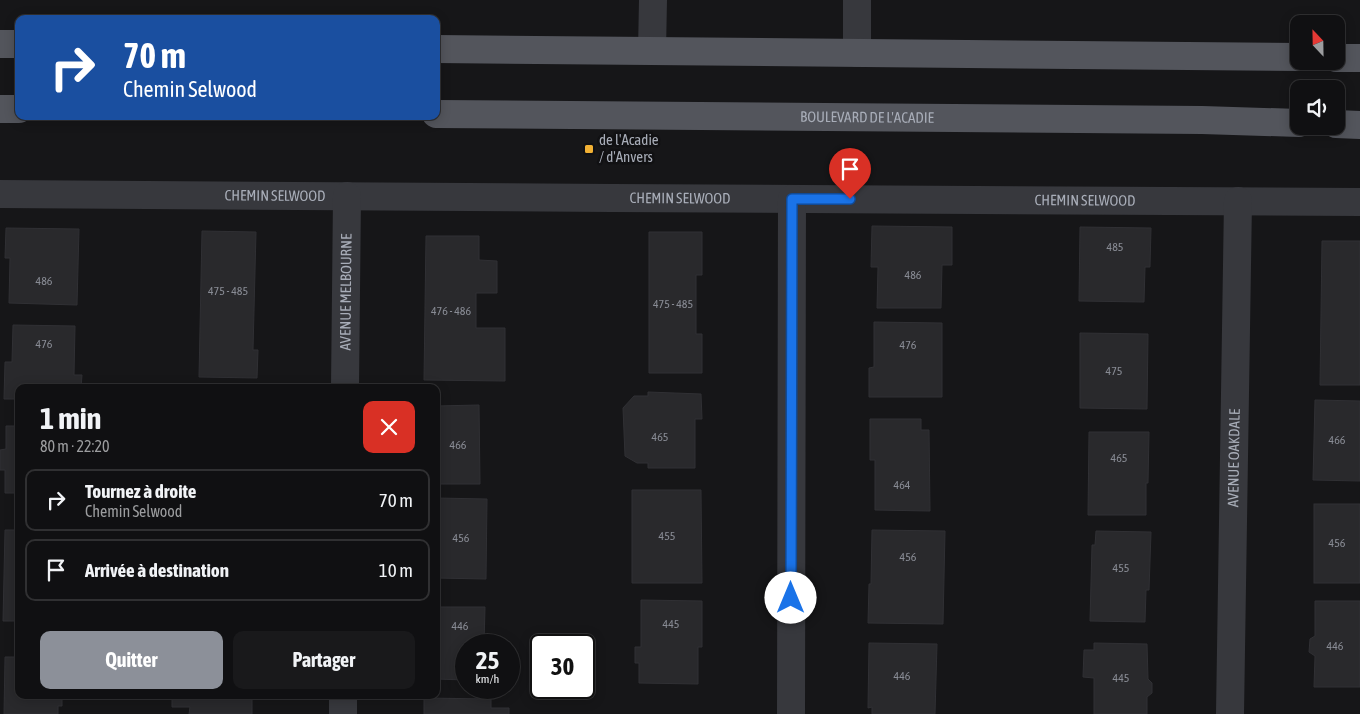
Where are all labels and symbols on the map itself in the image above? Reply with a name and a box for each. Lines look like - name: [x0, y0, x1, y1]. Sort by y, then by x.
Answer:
- north arrow: [1290, 15, 1345, 70]
- street label: BOULEVARD DE L'ACADIE: [800, 108, 935, 126]
- place label: de l'Acadie / d'Anvers: [599, 131, 659, 165]
- marker: de l'Acadie / d'Anvers: [583, 143, 595, 155]
- pin: [829, 148, 871, 199]
- street label: CHEMIN SELWOOD: [224, 186, 326, 204]
- street label: CHEMIN SELWOOD: [629, 189, 731, 207]
- street label: CHEMIN SELWOOD: [1034, 191, 1136, 209]
- street label: AVENUE MELBOURNE: [336, 233, 355, 350]
- house number: 485: [1107, 240, 1123, 254]
- house number: 486: [905, 268, 922, 282]
- house number: 486: [36, 274, 53, 288]
- house number: 475 - 485: [208, 284, 248, 298]
- house number: 475 - 485: [653, 297, 693, 311]
- house number: 476 - 486: [431, 304, 471, 318]
- house number: 476: [36, 337, 53, 351]
- house number: 476: [900, 338, 917, 352]
- house number: 475: [1106, 364, 1122, 378]
- street label: AVENUE OAKDALE: [1224, 408, 1243, 507]
- house number: 465: [652, 430, 668, 444]
- house number: 466: [1329, 433, 1346, 447]
- house number: 466: [450, 438, 467, 452]
- house number: 465: [1111, 451, 1127, 465]
- house number: 464: [894, 478, 911, 492]
- house number: 455: [659, 529, 675, 543]
- house number: 456: [453, 531, 470, 545]
- house number: 456: [1329, 536, 1346, 550]
- house number: 456: [900, 550, 917, 564]
- house number: 455: [1113, 561, 1129, 575]
- position arrow: [764, 571, 816, 623]
- house number: 445: [663, 617, 679, 631]
- house number: 446: [452, 619, 469, 633]
- speed limit sign: 30: [530, 634, 595, 699]
- house number: 446: [1327, 639, 1344, 653]
- house number: 446: [894, 669, 911, 683]
- house number: 445: [1113, 671, 1129, 685]

